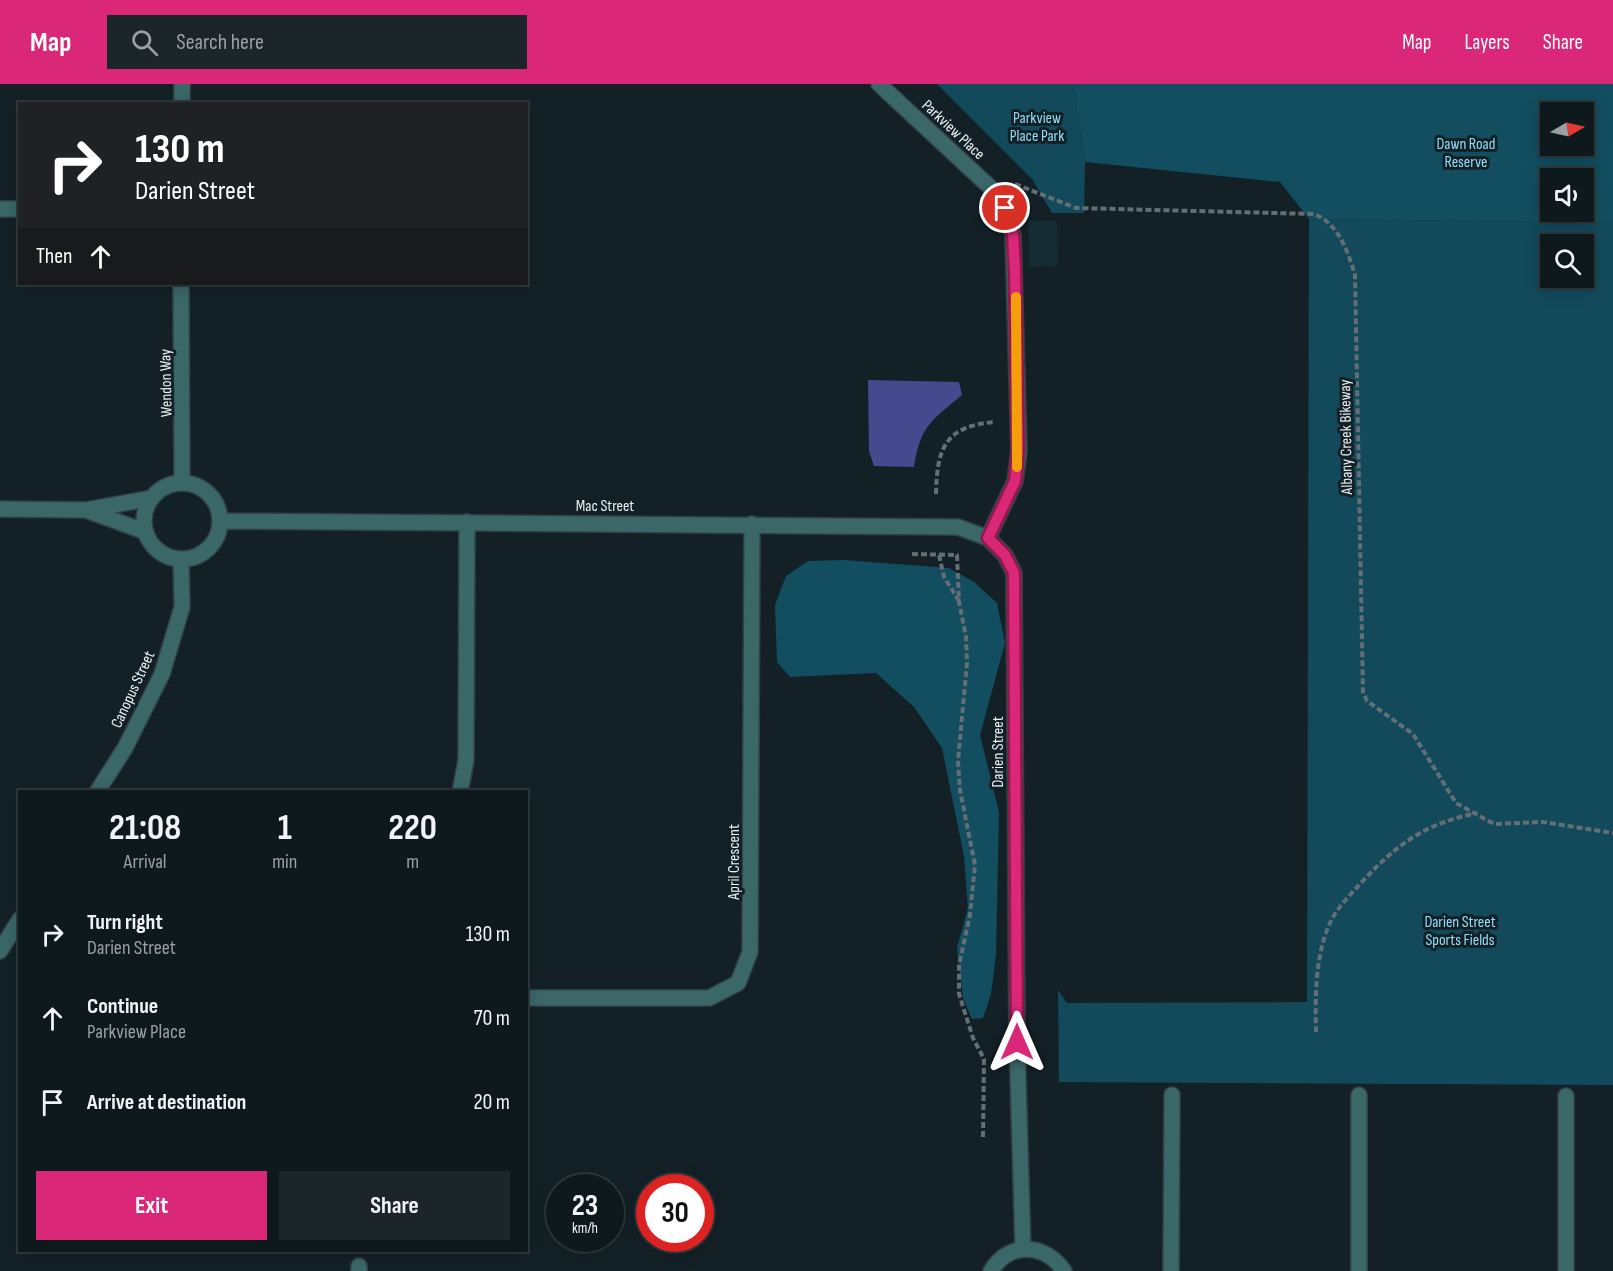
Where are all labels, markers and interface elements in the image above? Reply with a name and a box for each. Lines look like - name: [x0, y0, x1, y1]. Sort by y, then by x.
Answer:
- search box: [107, 15, 527, 69]
- text: Map: [30, 26, 71, 59]
- icon: search: [128, 26, 161, 59]
- text: Search here: [176, 29, 264, 56]
- text: Map: [1402, 30, 1431, 55]
- text: Layers: [1464, 30, 1510, 55]
- text: Share: [1543, 30, 1583, 55]
- street label: Parkview Place: [918, 96, 988, 164]
- north arrow: [1540, 102, 1594, 156]
- map controls: [1540, 102, 1594, 288]
- park label: Parkview Place Park: [1010, 109, 1064, 146]
- text: 130 m: [135, 124, 225, 175]
- icon: right: [36, 126, 114, 204]
- park label: Dawn Road Reserve: [1437, 135, 1495, 172]
- button: sound: [1540, 168, 1594, 222]
- text: Darien Street: [135, 175, 255, 207]
- pin: [979, 182, 1030, 233]
- icon: arrive: [988, 191, 1021, 224]
- button: search: [1540, 234, 1594, 288]
- icon: ahead: [84, 240, 117, 273]
- text: Then: [36, 243, 72, 270]
- street label: Wendon Way: [156, 349, 177, 417]
- street label: Albany Creek Bikeway: [1336, 379, 1357, 496]
- street label: Mac Street: [576, 497, 634, 516]
- street label: Canopus Street: [107, 648, 159, 731]
- street label: Darien Street: [989, 716, 1008, 788]
- text: 21:08: [109, 807, 181, 850]
- text: 1: [278, 807, 292, 850]
- text: 220: [388, 807, 437, 850]
- street label: April Crescent: [725, 824, 744, 901]
- text: Arrival: [124, 850, 167, 874]
- text: min: [272, 850, 297, 874]
- text: m: [406, 850, 419, 874]
- text: Turn right: [87, 909, 163, 936]
- park label: Darien Street Sports Fields: [1424, 913, 1496, 950]
- icon: right: [36, 918, 69, 951]
- text: 130 m: [466, 921, 510, 948]
- text: Darien Street: [87, 936, 176, 960]
- text: Continue: [87, 993, 158, 1020]
- icon: ahead: [36, 1002, 69, 1035]
- text: 70 m: [474, 1005, 510, 1032]
- position arrow: [985, 1010, 1049, 1074]
- text: Parkview Place: [87, 1020, 186, 1044]
- icon: arrive: [36, 1086, 69, 1119]
- text: Arrive at destination: [87, 1089, 246, 1116]
- text: 20 m: [474, 1089, 510, 1116]
- button: Exit: [36, 1171, 267, 1240]
- button: Share: [279, 1171, 510, 1240]
- speed limit sign: 30: [636, 1174, 714, 1252]
- text: 23: [572, 1188, 598, 1224]
- text: km/h: [572, 1219, 598, 1238]

